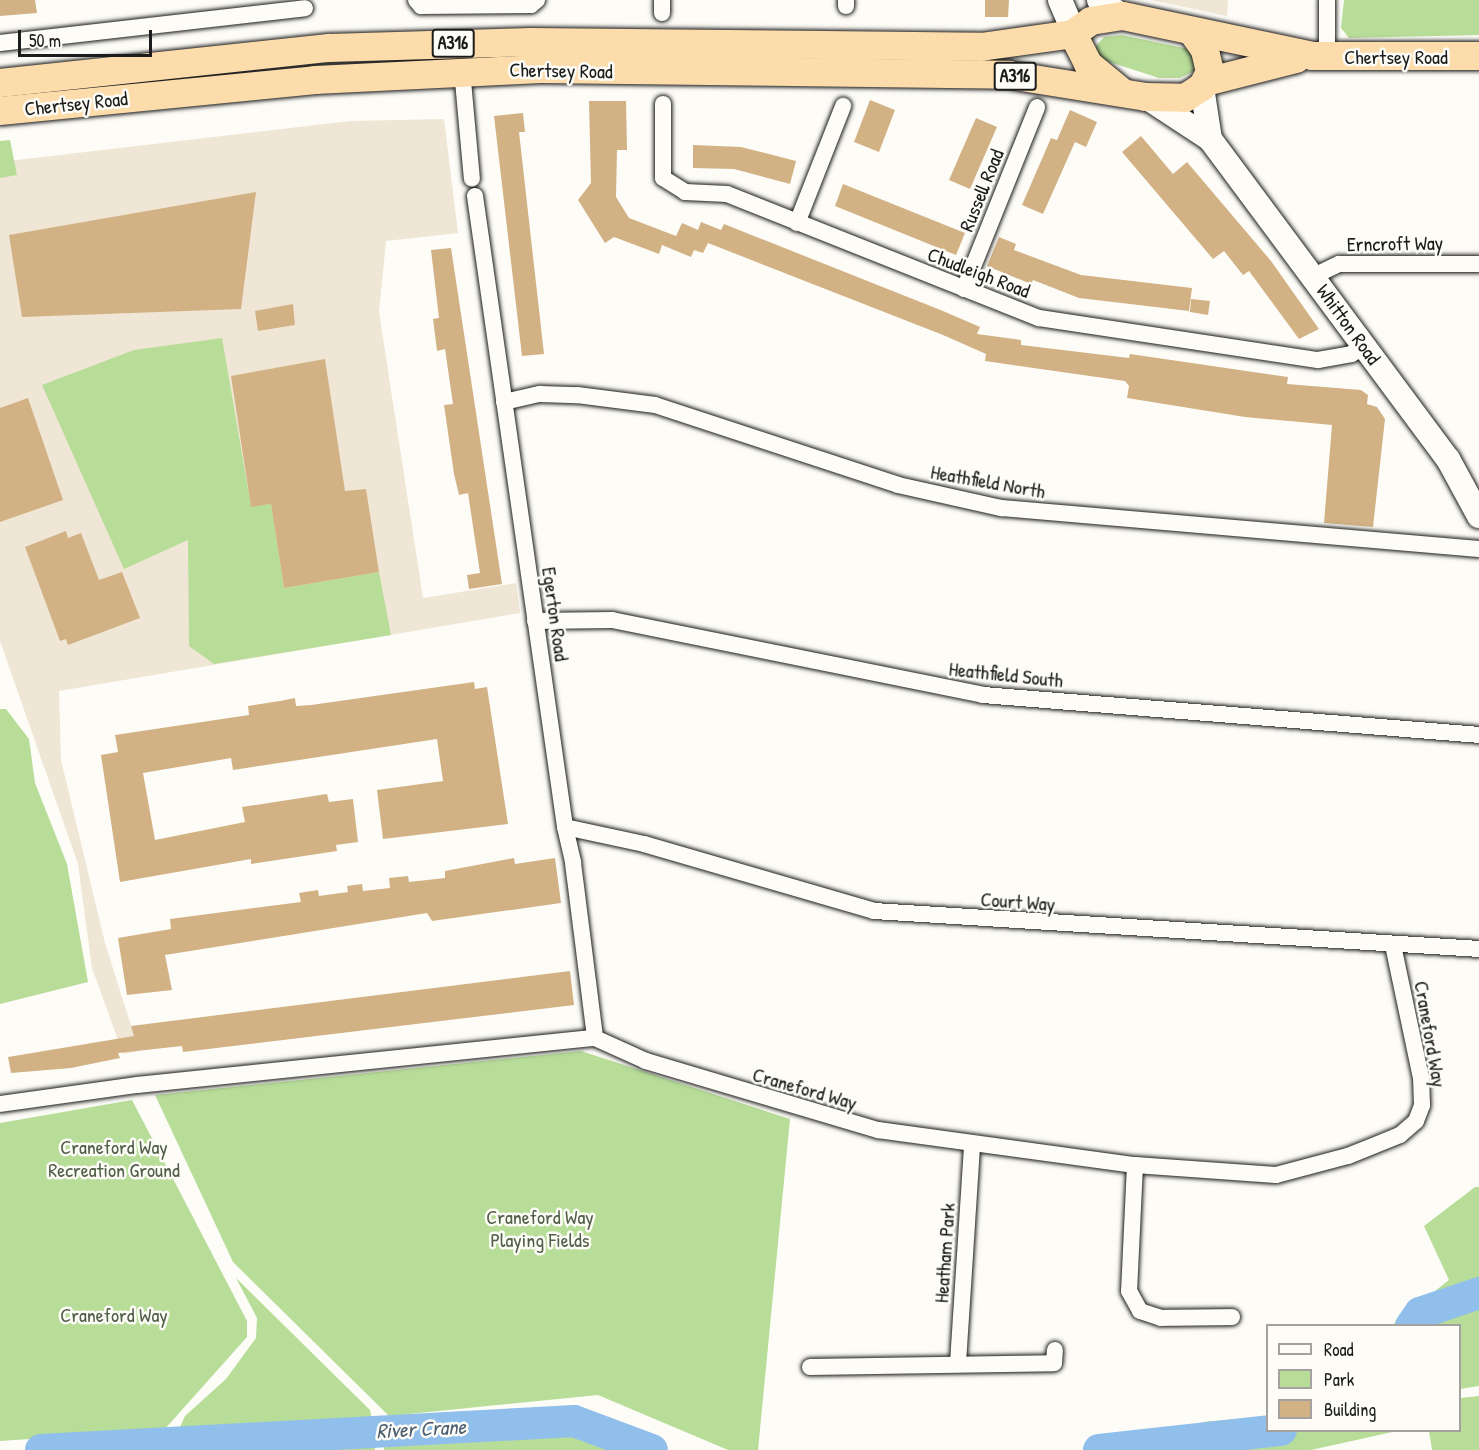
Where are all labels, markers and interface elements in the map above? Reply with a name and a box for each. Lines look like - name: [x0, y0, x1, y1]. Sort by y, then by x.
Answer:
- scale bar: [21, 18, 154, 56]
- text: 50 m: [29, 28, 61, 53]
- road number: A316: [430, 28, 476, 58]
- street label: Chertsey Road: [1344, 44, 1448, 68]
- street label: Chertsey Road: [509, 57, 613, 83]
- road number: A316: [992, 61, 1038, 91]
- street label: Chertsey Road: [23, 86, 129, 120]
- street label: Russell Road: [954, 145, 1008, 235]
- street label: Erncroft Way: [1347, 230, 1443, 256]
- street label: Chudleigh Road: [924, 242, 1034, 302]
- street label: Whitton Road: [1312, 279, 1386, 369]
- street label: Heathfield North: [929, 459, 1047, 503]
- street label: Egerton Road: [538, 565, 574, 663]
- street label: Heathfield South: [948, 656, 1064, 692]
- street label: Court Way: [980, 886, 1056, 916]
- street label: Craneford Way: [1410, 979, 1452, 1089]
- street label: Craneford Way: [750, 1062, 860, 1114]
- park label: Craneford Way Recreation Ground: [48, 1135, 180, 1182]
- street label: Heatham Park: [929, 1202, 959, 1304]
- park label: Craneford Way Playing Fields: [486, 1205, 594, 1252]
- park label: Craneford Way: [60, 1302, 168, 1326]
- legend: [1266, 1324, 1461, 1432]
- text: Road: [1324, 1337, 1354, 1362]
- text: Park: [1324, 1367, 1354, 1392]
- text: Building: [1324, 1397, 1376, 1422]
- water label: River Crane: [376, 1414, 466, 1444]

